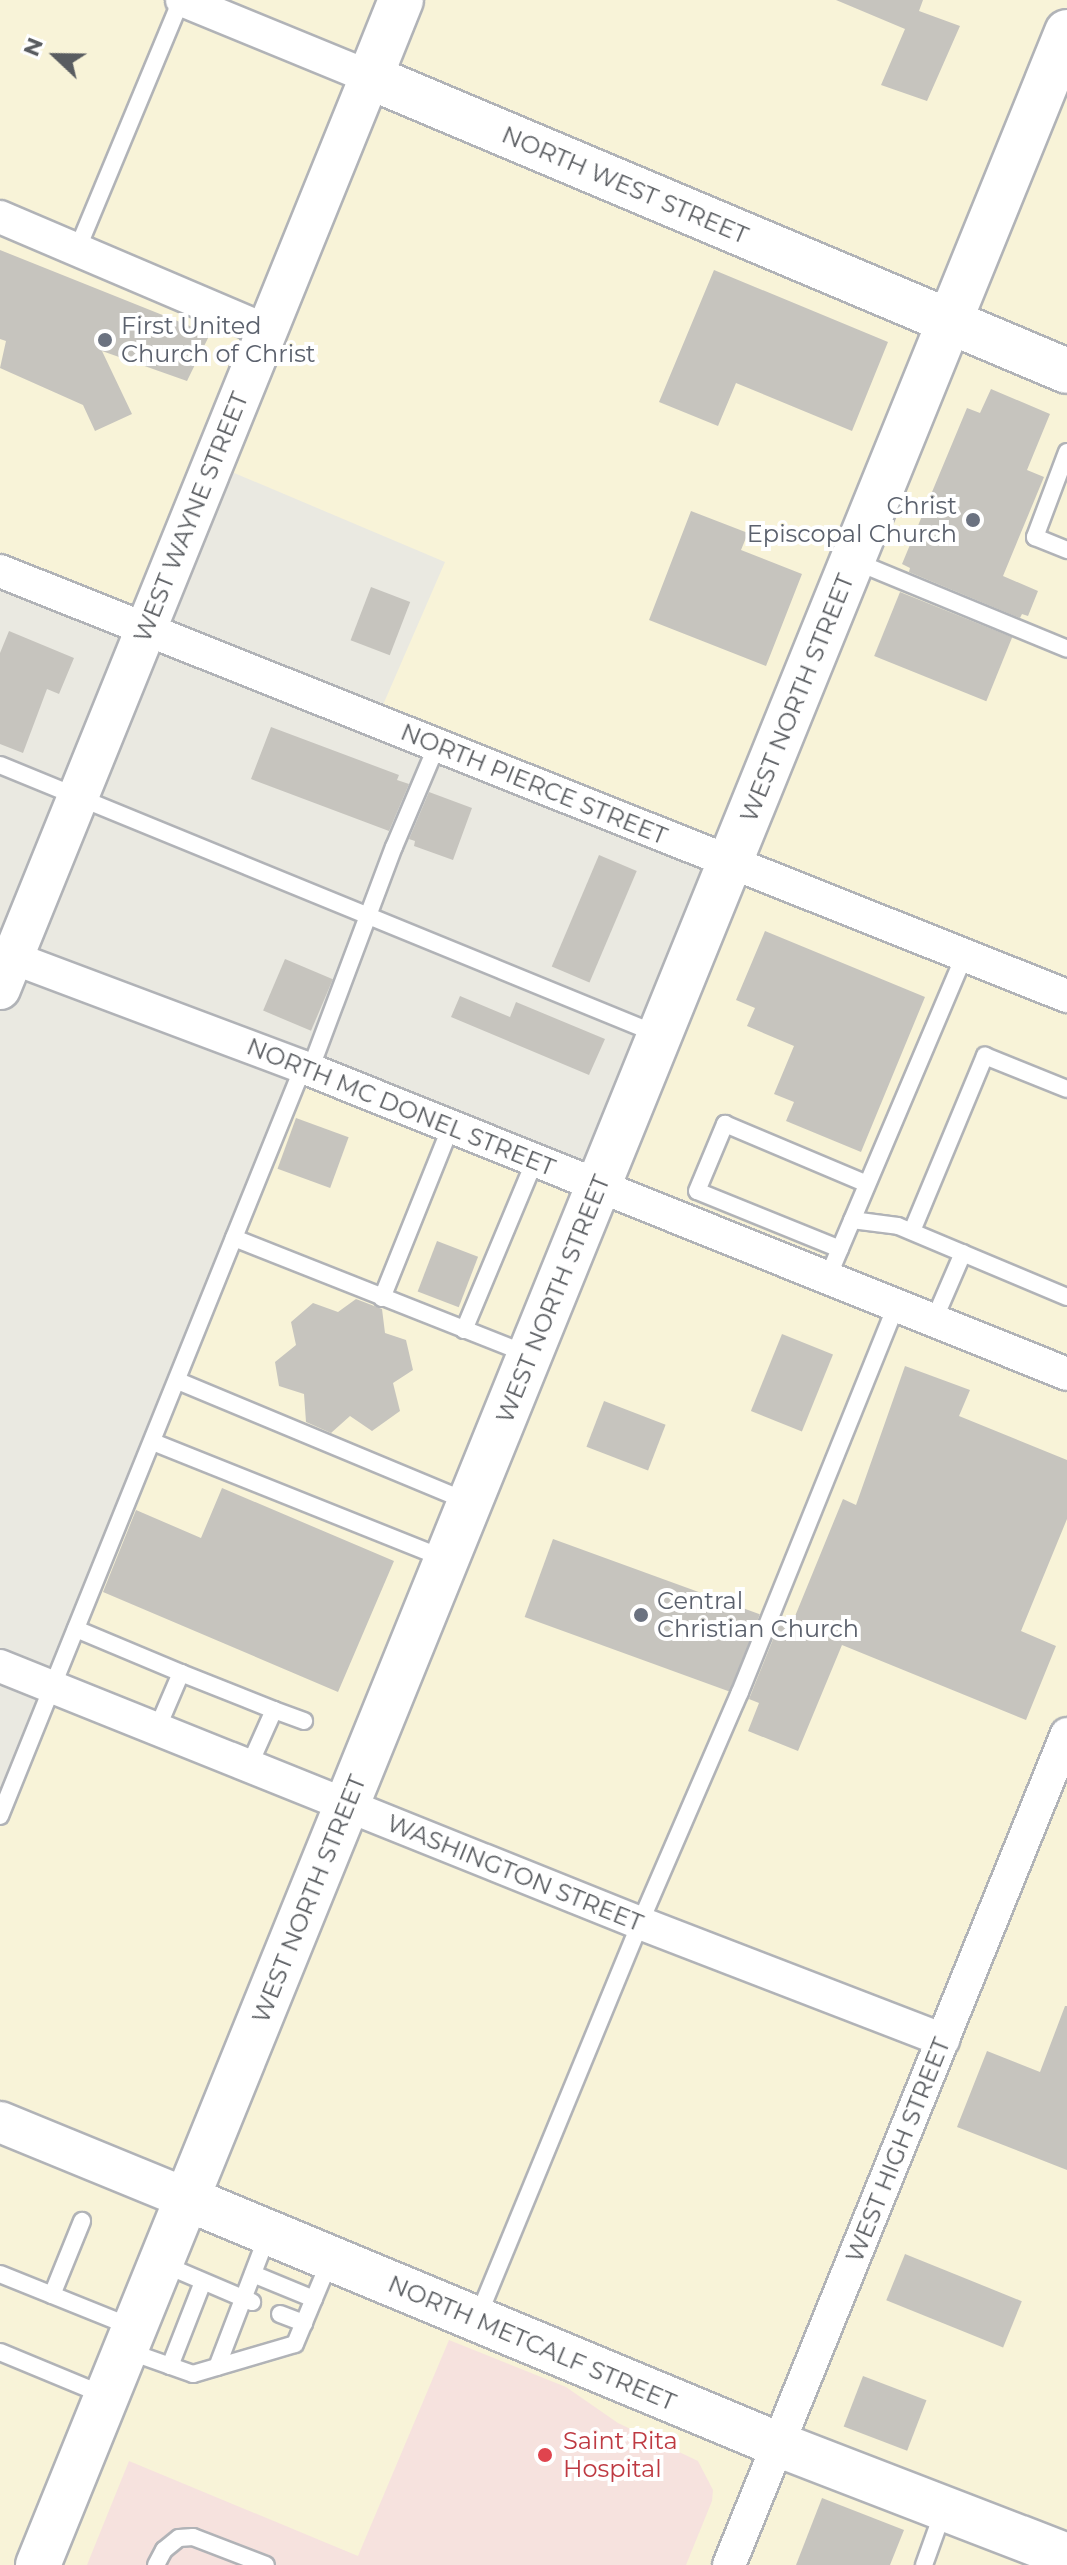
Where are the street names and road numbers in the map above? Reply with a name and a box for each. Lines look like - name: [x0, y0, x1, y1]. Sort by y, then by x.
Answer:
- street label: NORTH WEST STREET: [497, 120, 753, 250]
- street label: WEST WAYNE STREET: [128, 388, 254, 646]
- street label: WEST NORTH STREET: [734, 570, 860, 826]
- street label: NORTH PIERCE STREET: [397, 717, 671, 851]
- street label: NORTH MC DONEL STREET: [243, 1032, 559, 1182]
- street label: WEST NORTH STREET: [490, 1171, 616, 1427]
- street label: WEST NORTH STREET: [246, 1771, 372, 2027]
- street label: WASHINGTON STREET: [383, 1808, 647, 1938]
- street label: WEST HIGH STREET: [840, 2034, 956, 2266]
- street label: NORTH METCALF STREET: [384, 2269, 680, 2417]

